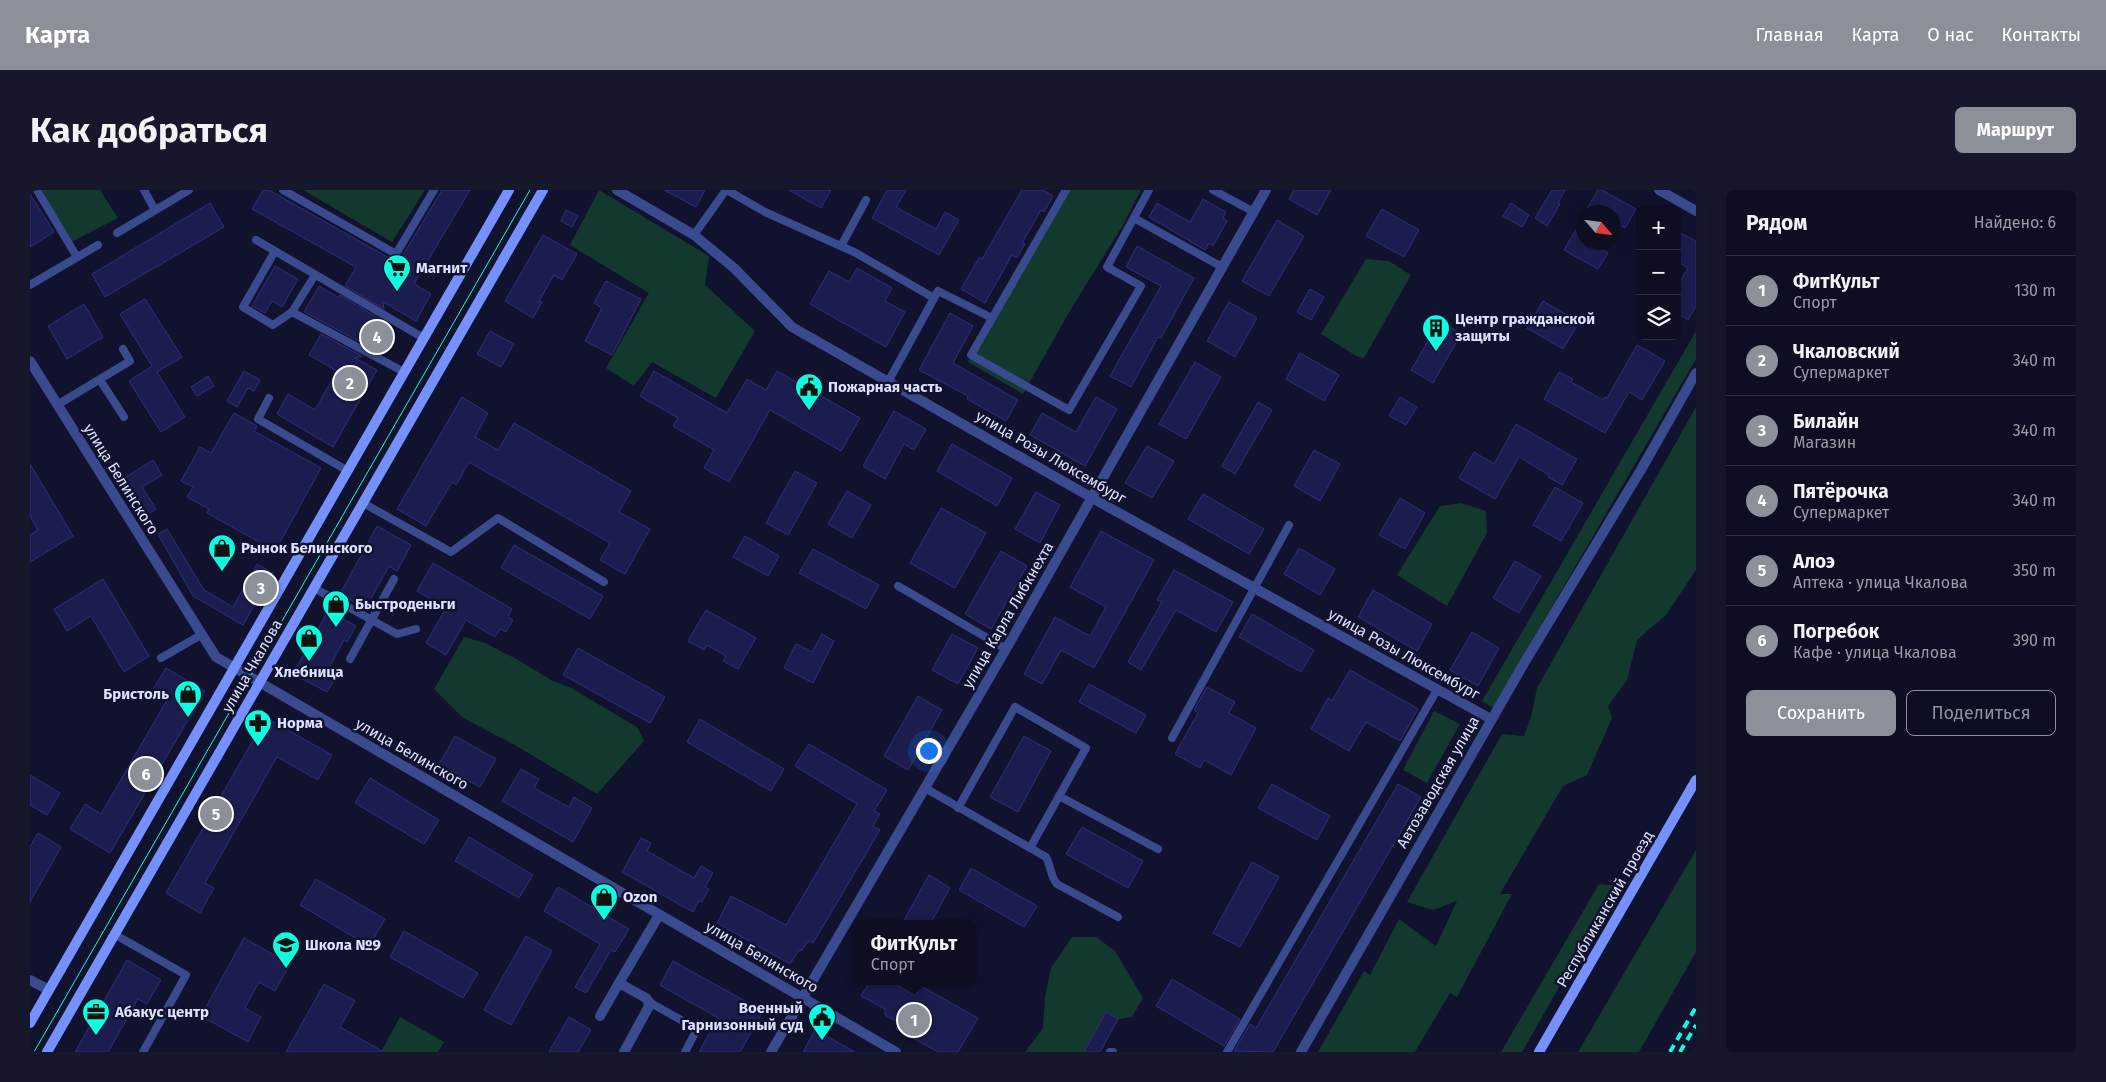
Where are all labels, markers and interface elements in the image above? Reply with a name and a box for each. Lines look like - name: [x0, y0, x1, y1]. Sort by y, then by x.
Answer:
- text: Карта: [25, 21, 90, 49]
- text: Главная: [1756, 24, 1824, 46]
- text: Карта: [1852, 24, 1899, 46]
- text: О нас: [1927, 24, 1974, 46]
- text: Контакты: [2002, 24, 2081, 46]
- button: Маршрут: [1955, 107, 2076, 153]
- text: Как добраться: [30, 109, 268, 151]
- north arrow: [1576, 205, 1621, 250]
- map controls: [1636, 205, 1681, 340]
- button: +: [1636, 205, 1681, 250]
- text: Рядом: [1746, 210, 1807, 236]
- text: Найдено: 6: [1974, 213, 2056, 232]
- button: −: [1636, 250, 1681, 295]
- supermarket icon: Магнит: [382, 253, 412, 292]
- place label: Магнит: [416, 259, 468, 277]
- text: ФитКульт: [1793, 270, 1879, 293]
- text: 1: [1758, 281, 1766, 300]
- text: 130 m: [2014, 281, 2056, 300]
- text: Спорт: [1793, 293, 1837, 312]
- button: layers: [1636, 295, 1681, 340]
- place label: Центр гражданской защиты: [1455, 310, 1595, 345]
- building icon: Центр гражданской защиты: [1421, 313, 1451, 352]
- pin: 4: [361, 318, 393, 356]
- text: Чкаловский: [1793, 340, 1900, 363]
- text: 2: [1758, 351, 1766, 370]
- text: 340 m: [2013, 351, 2056, 370]
- text: Супермаркет: [1793, 363, 1889, 382]
- pin: 2: [334, 364, 366, 402]
- public building icon: Пожарная часть: [794, 372, 824, 411]
- place label: Пожарная часть: [828, 378, 943, 396]
- street label: улица Розы Люксембург: [973, 407, 1130, 508]
- text: Билайн: [1793, 410, 1859, 433]
- street label: улица Белинского: [80, 420, 162, 538]
- text: 3: [1758, 421, 1766, 440]
- text: 340 m: [2013, 421, 2056, 440]
- text: Магазин: [1793, 433, 1856, 452]
- text: Пятёрочка: [1793, 480, 1889, 503]
- text: 4: [1757, 491, 1767, 510]
- text: 340 m: [2013, 491, 2056, 510]
- text: Супермаркет: [1793, 503, 1889, 522]
- shop icon: Рынок Белинского: [207, 533, 237, 572]
- place label: Рынок Белинского: [241, 539, 373, 557]
- street label: улица Карла Либкнехта: [959, 539, 1057, 691]
- text: Алоэ: [1793, 550, 1835, 573]
- text: 5: [1758, 561, 1766, 580]
- text: 350 m: [2013, 561, 2056, 580]
- pin: 3: [245, 569, 277, 607]
- text: Аптека · улица Чкалова: [1793, 573, 1968, 592]
- shop icon: Быстроденьги: [321, 589, 351, 628]
- place label: Быстроденьги: [355, 595, 456, 613]
- street label: улица Розы Люксембург: [1325, 605, 1483, 704]
- street label: улица Чкалова: [218, 616, 286, 716]
- text: Погребок: [1793, 620, 1879, 643]
- shop icon: Хлебница: [294, 623, 324, 662]
- text: 6: [1757, 631, 1767, 650]
- text: 390 m: [2013, 631, 2056, 650]
- text: Кафе · улица Чкалова: [1793, 643, 1957, 662]
- place label: Хлебница: [274, 663, 343, 681]
- shop icon: Бристоль: [173, 679, 203, 718]
- place label: Бристоль: [103, 685, 169, 703]
- button: Сохранить: [1746, 690, 1896, 736]
- button: Поделиться: [1906, 690, 2056, 736]
- pharmacy icon: Норма: [243, 708, 273, 747]
- street label: Автозаводская улица: [1393, 713, 1483, 851]
- place label: Норма: [277, 714, 323, 732]
- street label: улица Белинского: [352, 714, 472, 794]
- your location: [916, 738, 942, 764]
- pin: 6: [130, 755, 162, 793]
- pin: 5: [200, 795, 232, 833]
- street label: Республиканский проезд: [1553, 828, 1657, 990]
- shop icon: Ozon: [589, 882, 619, 921]
- place label: Ozon: [623, 888, 657, 906]
- street label: улица Белинского: [702, 917, 822, 997]
- popup: [853, 920, 975, 985]
- school or university icon: Школа №9: [271, 930, 301, 969]
- text: ФитКульт: [871, 932, 957, 955]
- place label: Школа №9: [305, 936, 381, 954]
- text: Спорт: [871, 955, 915, 974]
- office icon: Абакус центр: [81, 997, 111, 1036]
- place label: Военный Гарнизонный суд: [681, 999, 804, 1034]
- pin: 1: [898, 1001, 930, 1039]
- public building icon: Военный Гарнизонный суд: [807, 1002, 837, 1041]
- place label: Абакус центр: [114, 1003, 209, 1021]

